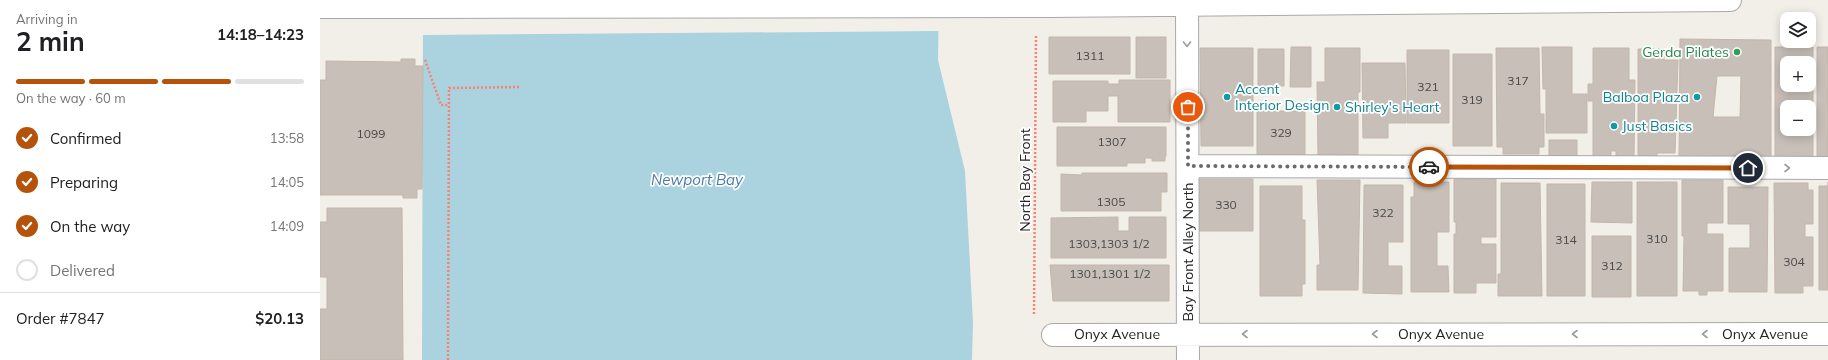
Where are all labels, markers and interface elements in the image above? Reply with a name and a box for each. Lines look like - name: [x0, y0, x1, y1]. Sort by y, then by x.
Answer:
- text: Arriving in: [16, 11, 78, 27]
- map controls: [1780, 12, 1816, 136]
- button: layers: [1780, 12, 1816, 48]
- text: 2 min: [16, 25, 85, 58]
- text: 14:18–14:23: [217, 25, 304, 44]
- one-way arrow: [1183, 41, 1192, 47]
- place label: Gerda Pilates: [1642, 43, 1729, 61]
- marker: Gerda Pilates: [1732, 47, 1742, 57]
- house number: 1311: [1076, 48, 1104, 63]
- button: +: [1780, 56, 1816, 92]
- house number: 317: [1507, 73, 1529, 88]
- house number: 321: [1417, 79, 1439, 94]
- place label: Accent Interior Design: [1235, 80, 1329, 114]
- place label: Balboa Plaza: [1603, 88, 1689, 106]
- text: On the way · 60 m: [16, 90, 126, 106]
- pin: [1171, 90, 1205, 124]
- marker: Accent Interior Design: [1222, 92, 1232, 102]
- house number: 319: [1461, 92, 1483, 107]
- marker: Balboa Plaza: [1692, 92, 1702, 102]
- icon: bag: [1177, 96, 1199, 118]
- place label: Shirley's Heart: [1345, 98, 1440, 116]
- button: −: [1780, 100, 1816, 136]
- marker: Shirley's Heart: [1332, 102, 1342, 112]
- place label: Just Basics: [1622, 117, 1692, 135]
- marker: Just Basics: [1609, 121, 1619, 131]
- house number: 329: [1270, 125, 1292, 140]
- house number: 1099: [357, 126, 385, 141]
- icon: check: [16, 127, 38, 149]
- street label: North Bay Front: [1016, 128, 1034, 232]
- text: Confirmed: [50, 129, 121, 148]
- text: 13:58: [270, 130, 304, 146]
- house number: 1307: [1098, 134, 1126, 149]
- courier: [1409, 147, 1449, 187]
- pin: [1731, 151, 1765, 185]
- icon: car: [1418, 156, 1440, 178]
- icon: home: [1737, 157, 1759, 179]
- one-way arrow: [1784, 164, 1790, 172]
- water label: Newport Bay: [651, 170, 744, 189]
- icon: check: [16, 171, 38, 193]
- text: Preparing: [50, 173, 118, 192]
- text: 14:05: [270, 174, 304, 190]
- street label: Bay Front Alley North: [1179, 183, 1197, 322]
- house number: 1305: [1097, 194, 1125, 209]
- house number: 330: [1215, 197, 1237, 212]
- house number: 322: [1372, 205, 1394, 220]
- icon: check: [16, 215, 38, 237]
- text: On the way: [50, 217, 130, 236]
- text: 14:09: [270, 218, 304, 234]
- house number: 310: [1646, 231, 1668, 246]
- house number: 314: [1555, 232, 1577, 247]
- house number: 1303,1303 1/2: [1068, 236, 1150, 251]
- house number: 304: [1783, 254, 1805, 269]
- house number: 312: [1601, 258, 1623, 273]
- text: Delivered: [50, 261, 115, 280]
- house number: 1301,1301 1/2: [1069, 266, 1151, 281]
- text: Order #7847: [16, 309, 104, 328]
- text: $20.13: [255, 309, 304, 328]
- street label: Onyx Avenue: [1074, 325, 1160, 343]
- street label: Onyx Avenue: [1398, 325, 1484, 343]
- street label: Onyx Avenue: [1722, 325, 1808, 343]
- one-way arrow: [1242, 330, 1248, 338]
- one-way arrow: [1372, 330, 1378, 338]
- one-way arrow: [1572, 330, 1578, 338]
- one-way arrow: [1702, 330, 1708, 338]

